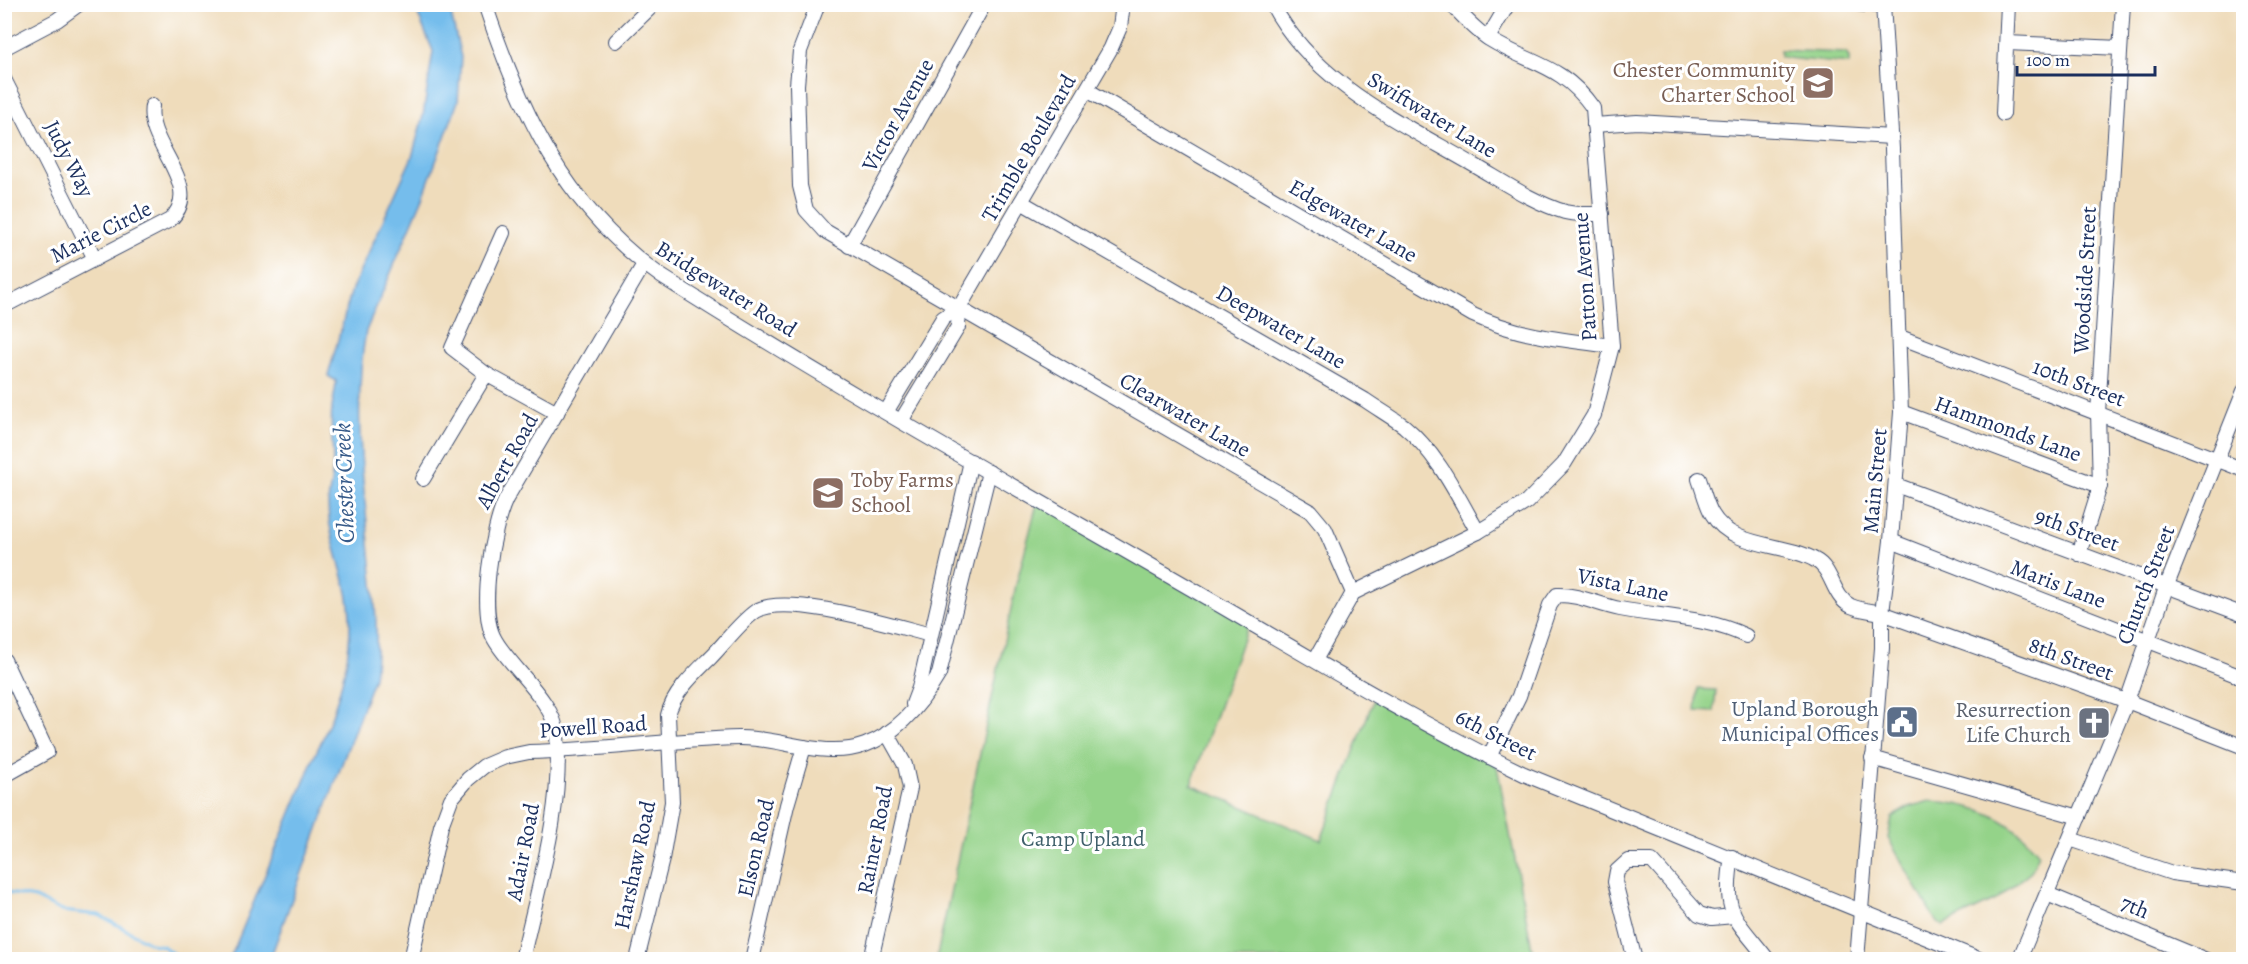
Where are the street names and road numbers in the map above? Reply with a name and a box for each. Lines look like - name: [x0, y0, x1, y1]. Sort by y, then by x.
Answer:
- street label: Victor Avenue: [854, 53, 941, 178]
- street label: Swiftwater Lane: [1362, 65, 1502, 165]
- street label: Trimble Boulevard: [975, 69, 1084, 227]
- street label: Judy Way: [37, 115, 101, 203]
- street label: Edgewater Lane: [1283, 172, 1423, 270]
- street label: Marie Circle: [45, 194, 157, 270]
- street label: Woodside Street: [2066, 205, 2104, 356]
- street label: Patton Avenue: [1566, 211, 1604, 343]
- street label: Bridgewater Road: [650, 234, 803, 345]
- street label: Deepwater Lane: [1211, 278, 1351, 376]
- street label: 10th Street: [2028, 352, 2130, 414]
- street label: Clearwater Lane: [1114, 365, 1256, 465]
- street label: Hammonds Lane: [1930, 389, 2086, 469]
- street label: Albert Road: [468, 408, 546, 515]
- street label: Main Street: [1855, 427, 1895, 535]
- street label: 9th Street: [2031, 501, 2123, 559]
- street label: Church Street: [2110, 521, 2182, 649]
- street label: Maris Lane: [2006, 552, 2110, 616]
- street label: Vista Lane: [1574, 560, 1671, 609]
- street label: 8th Street: [2024, 630, 2118, 688]
- street label: 6th Street: [1450, 702, 1542, 768]
- street label: Powell Road: [538, 708, 648, 746]
- street label: Rainer Road: [850, 783, 900, 897]
- street label: Elson Road: [730, 796, 782, 900]
- street label: Harshaw Road: [607, 798, 663, 932]
- street label: Adair Road: [499, 800, 547, 905]
- street label: 7th: [2116, 888, 2154, 926]

